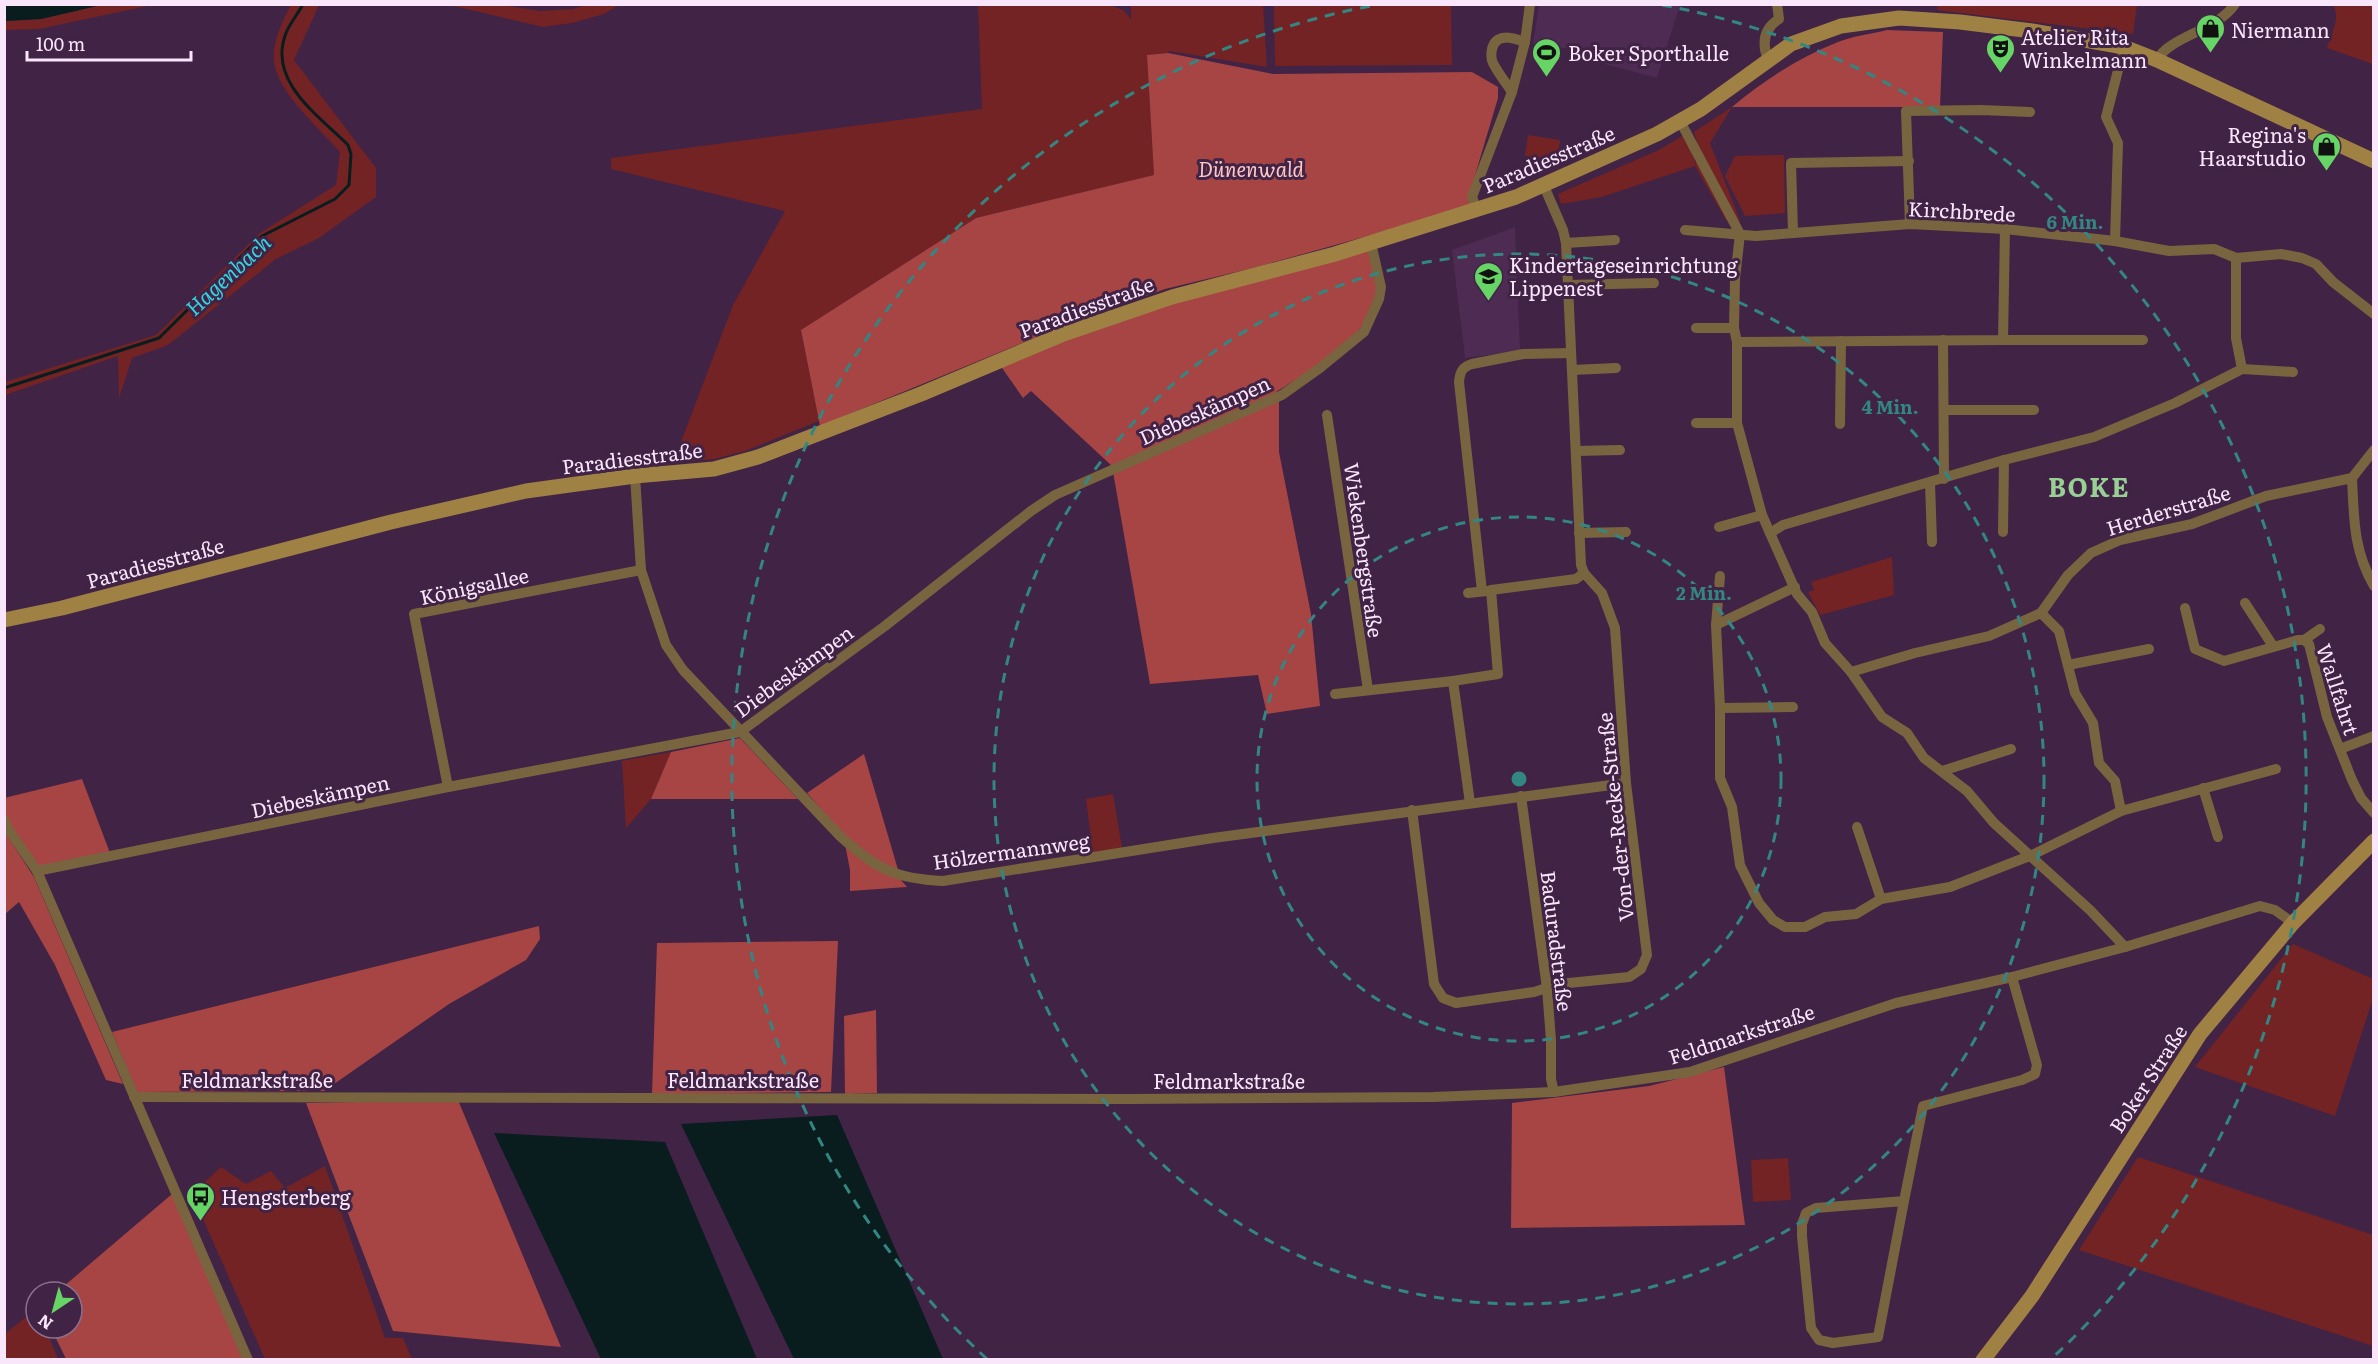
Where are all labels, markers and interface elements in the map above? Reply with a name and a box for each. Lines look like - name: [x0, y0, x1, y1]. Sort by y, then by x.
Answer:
- shop icon: Niermann: [2194, 13, 2226, 55]
- place label: Niermann: [2231, 14, 2330, 44]
- place label: Atelier Rita Winkelmann: [2021, 21, 2147, 74]
- scale bar: [27, 24, 190, 62]
- text: 100 m: [36, 30, 85, 57]
- theatre icon: Atelier Rita Winkelmann: [1984, 32, 2016, 74]
- sports icon: Boker Sporthalle: [1531, 36, 1563, 78]
- place label: Boker Sporthalle: [1568, 37, 1729, 67]
- street label: Paradiesstraße: [1477, 117, 1619, 199]
- place label: Regina's Haarstudio: [2198, 119, 2306, 172]
- shop icon: Regina's Haarstudio: [2311, 130, 2343, 172]
- park label: Dünenwald: [1198, 153, 1304, 183]
- street label: Kirchbrede: [1908, 192, 2016, 228]
- text: 6 Min.: [2047, 208, 2103, 235]
- water label: Hagenbach: [177, 226, 277, 322]
- place label: Kindertageseinrichtung Lippenest: [1509, 249, 1739, 302]
- school or university icon: Kindertageseinrichtung Lippenest: [1472, 260, 1504, 302]
- street label: Paradiesstraße: [1014, 268, 1158, 344]
- street label: Diebeskämpen: [1134, 367, 1274, 451]
- text: 4 Min.: [1861, 393, 1919, 420]
- street label: Paradiesstraße: [560, 433, 704, 481]
- street label: Wiekenbergstraße: [1338, 461, 1392, 639]
- district label: BOKE: [2048, 466, 2130, 505]
- street label: Herderstraße: [2102, 476, 2234, 542]
- street label: Paradiesstraße: [83, 529, 227, 595]
- street label: Königsallee: [417, 559, 531, 611]
- text: 2 Min.: [1676, 579, 1732, 606]
- street label: Diebeskämpen: [727, 617, 859, 723]
- street label: Wallfahrt: [2310, 639, 2368, 739]
- street label: Von-der-Recke-Straße: [1588, 711, 1640, 923]
- street label: Diebeskämpen: [248, 766, 392, 824]
- centre of rings: [1509, 769, 1529, 789]
- street label: Hölzermannweg: [931, 824, 1092, 876]
- street label: Baduradstraße: [1534, 869, 1582, 1013]
- street label: Feldmarkstraße: [1664, 995, 1818, 1071]
- street label: Boker Straße: [2101, 1018, 2193, 1138]
- street label: Feldmarkstraße: [181, 1064, 333, 1094]
- street label: Feldmarkstraße: [667, 1064, 819, 1094]
- street label: Feldmarkstraße: [1153, 1065, 1305, 1095]
- bus stop icon: Hengsterberg: [184, 1180, 216, 1222]
- place label: Hengsterberg: [221, 1181, 352, 1211]
- north arrow: [24, 1280, 84, 1340]
- text: N: [32, 1309, 57, 1337]

